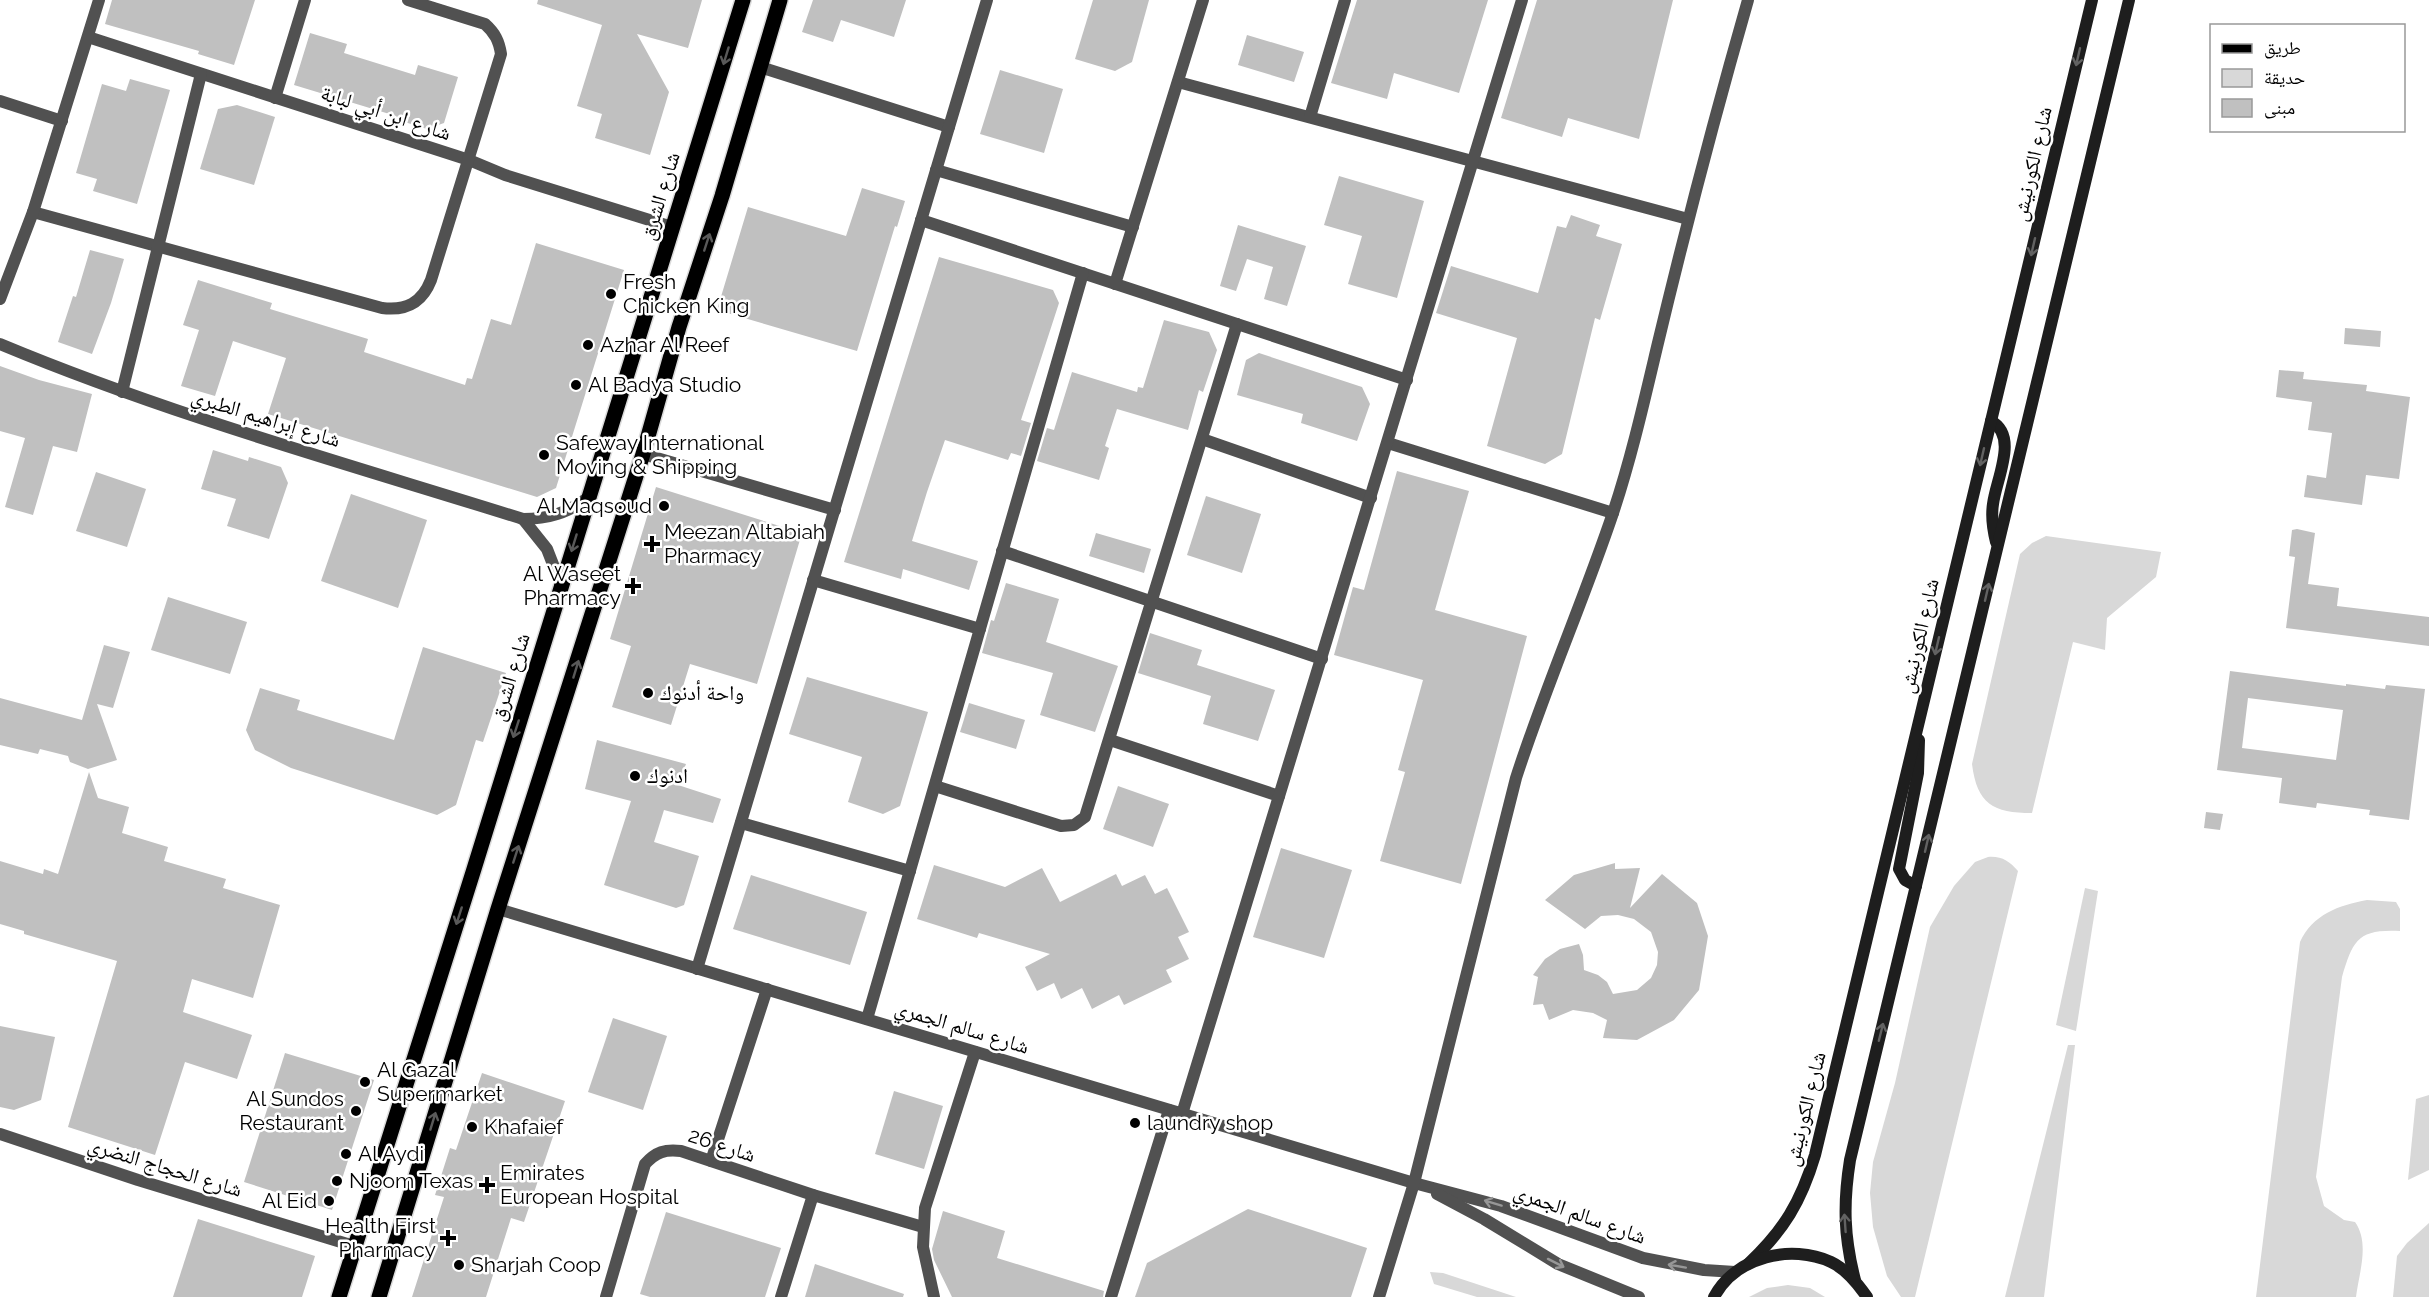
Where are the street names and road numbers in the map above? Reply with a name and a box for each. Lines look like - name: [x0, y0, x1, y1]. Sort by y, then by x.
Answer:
- street label: شارع ابن أبي لبابة: [317, 80, 454, 149]
- street label: شارع الكورنيش: [2006, 104, 2058, 224]
- street label: شارع الشرق: [634, 149, 686, 243]
- street label: شارع إبراهيم الطبري: [187, 383, 344, 456]
- street label: شارع الكورنيش: [1893, 576, 1945, 696]
- street label: شارع الشرق: [484, 630, 536, 724]
- street label: شارع سالم الجمري: [891, 994, 1032, 1063]
- street label: شارع الكورنيش: [1778, 1049, 1832, 1169]
- street label: شارع 26: [685, 1122, 759, 1168]
- street label: شارع الحجاج النضري: [84, 1131, 245, 1206]
- street label: شارع سالم الجمري: [1509, 1178, 1650, 1253]

